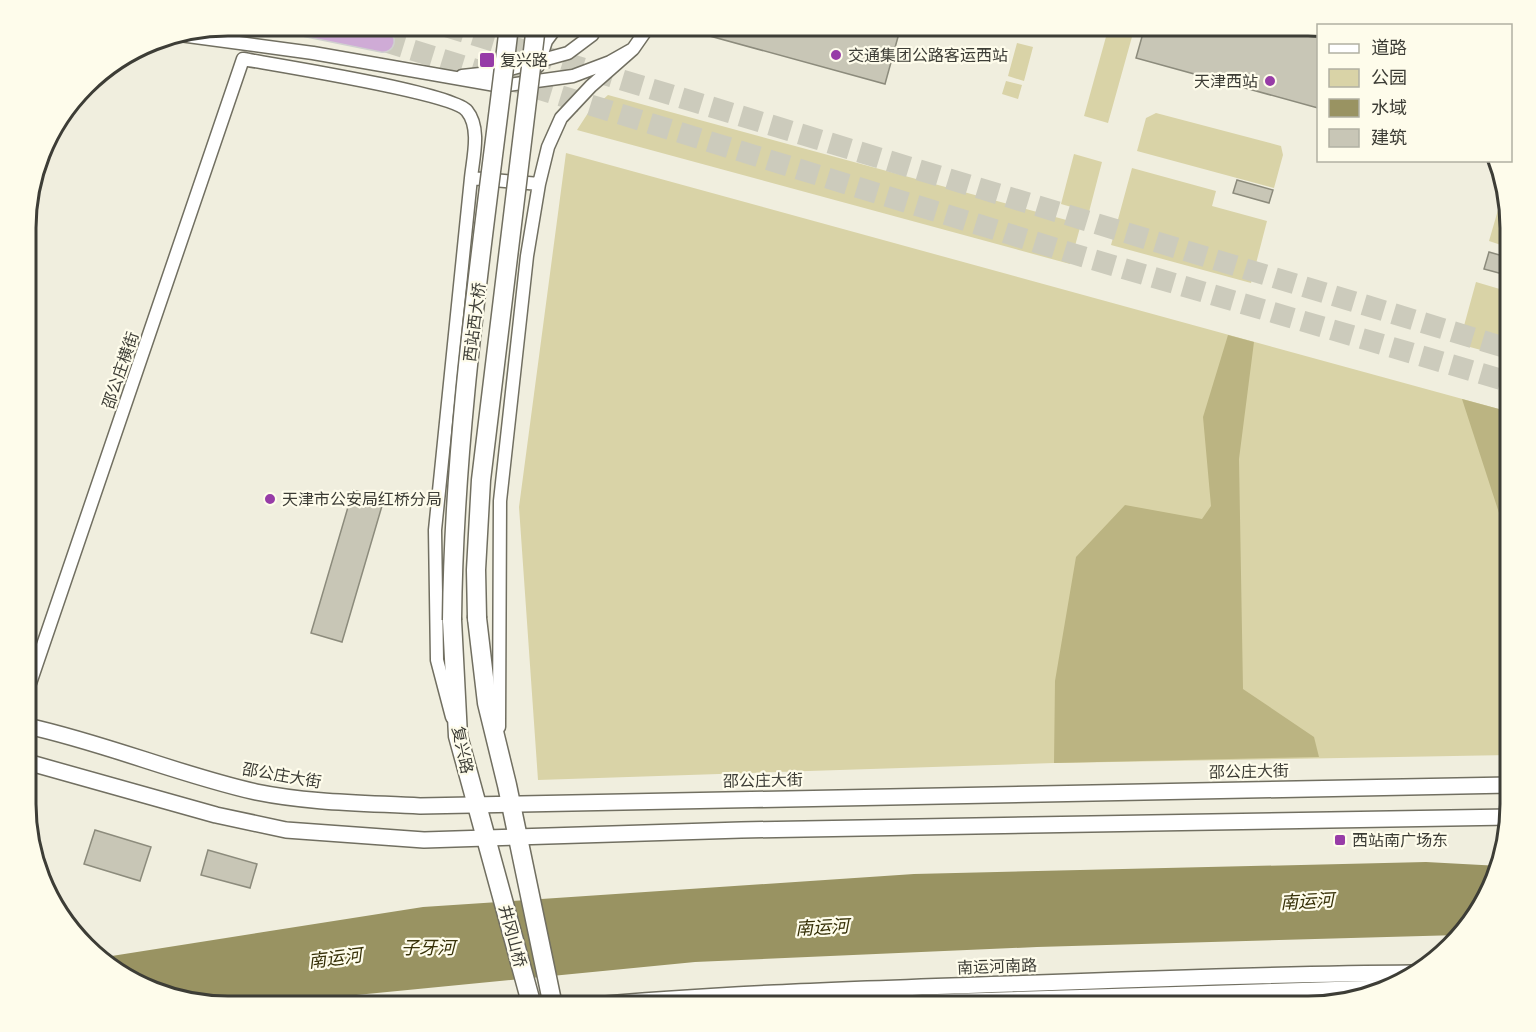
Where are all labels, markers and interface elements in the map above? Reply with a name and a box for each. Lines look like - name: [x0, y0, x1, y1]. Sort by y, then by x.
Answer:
- legend: [1317, 24, 1512, 162]
- text: 道路: [1371, 36, 1407, 59]
- place label: 交通集团公路客运西站: [848, 45, 1008, 65]
- marker: 交通集团公路客运西站: [829, 48, 843, 62]
- place label: 复兴路: [500, 50, 548, 70]
- marker: 复兴路: [478, 51, 496, 69]
- text: 公园: [1371, 66, 1407, 89]
- place label: 天津西站: [1194, 71, 1258, 91]
- marker: 天津西站: [1263, 74, 1277, 88]
- text: 水域: [1371, 96, 1407, 119]
- text: 建筑: [1371, 126, 1407, 149]
- street label: 西站西大桥: [459, 281, 489, 363]
- street label: 邵公庄横街: [98, 329, 142, 411]
- place label: 天津市公安局红桥分局: [282, 489, 442, 509]
- marker: 天津市公安局红桥分局: [263, 492, 277, 506]
- street label: 复兴路: [448, 724, 478, 776]
- street label: 邵公庄大街: [241, 758, 323, 792]
- street label: 邵公庄大街: [1209, 760, 1289, 782]
- street label: 邵公庄大街: [723, 769, 803, 791]
- place label: 西站南广场东: [1352, 830, 1448, 850]
- marker: 西站南广场东: [1333, 833, 1347, 847]
- water label: 南运河: [1279, 888, 1338, 914]
- street label: 井冈山桥: [495, 902, 531, 970]
- water label: 南运河: [794, 914, 853, 940]
- water label: 子牙河: [401, 936, 458, 959]
- water label: 南运河: [307, 943, 366, 973]
- street label: 南运河南路: [957, 955, 1037, 977]

